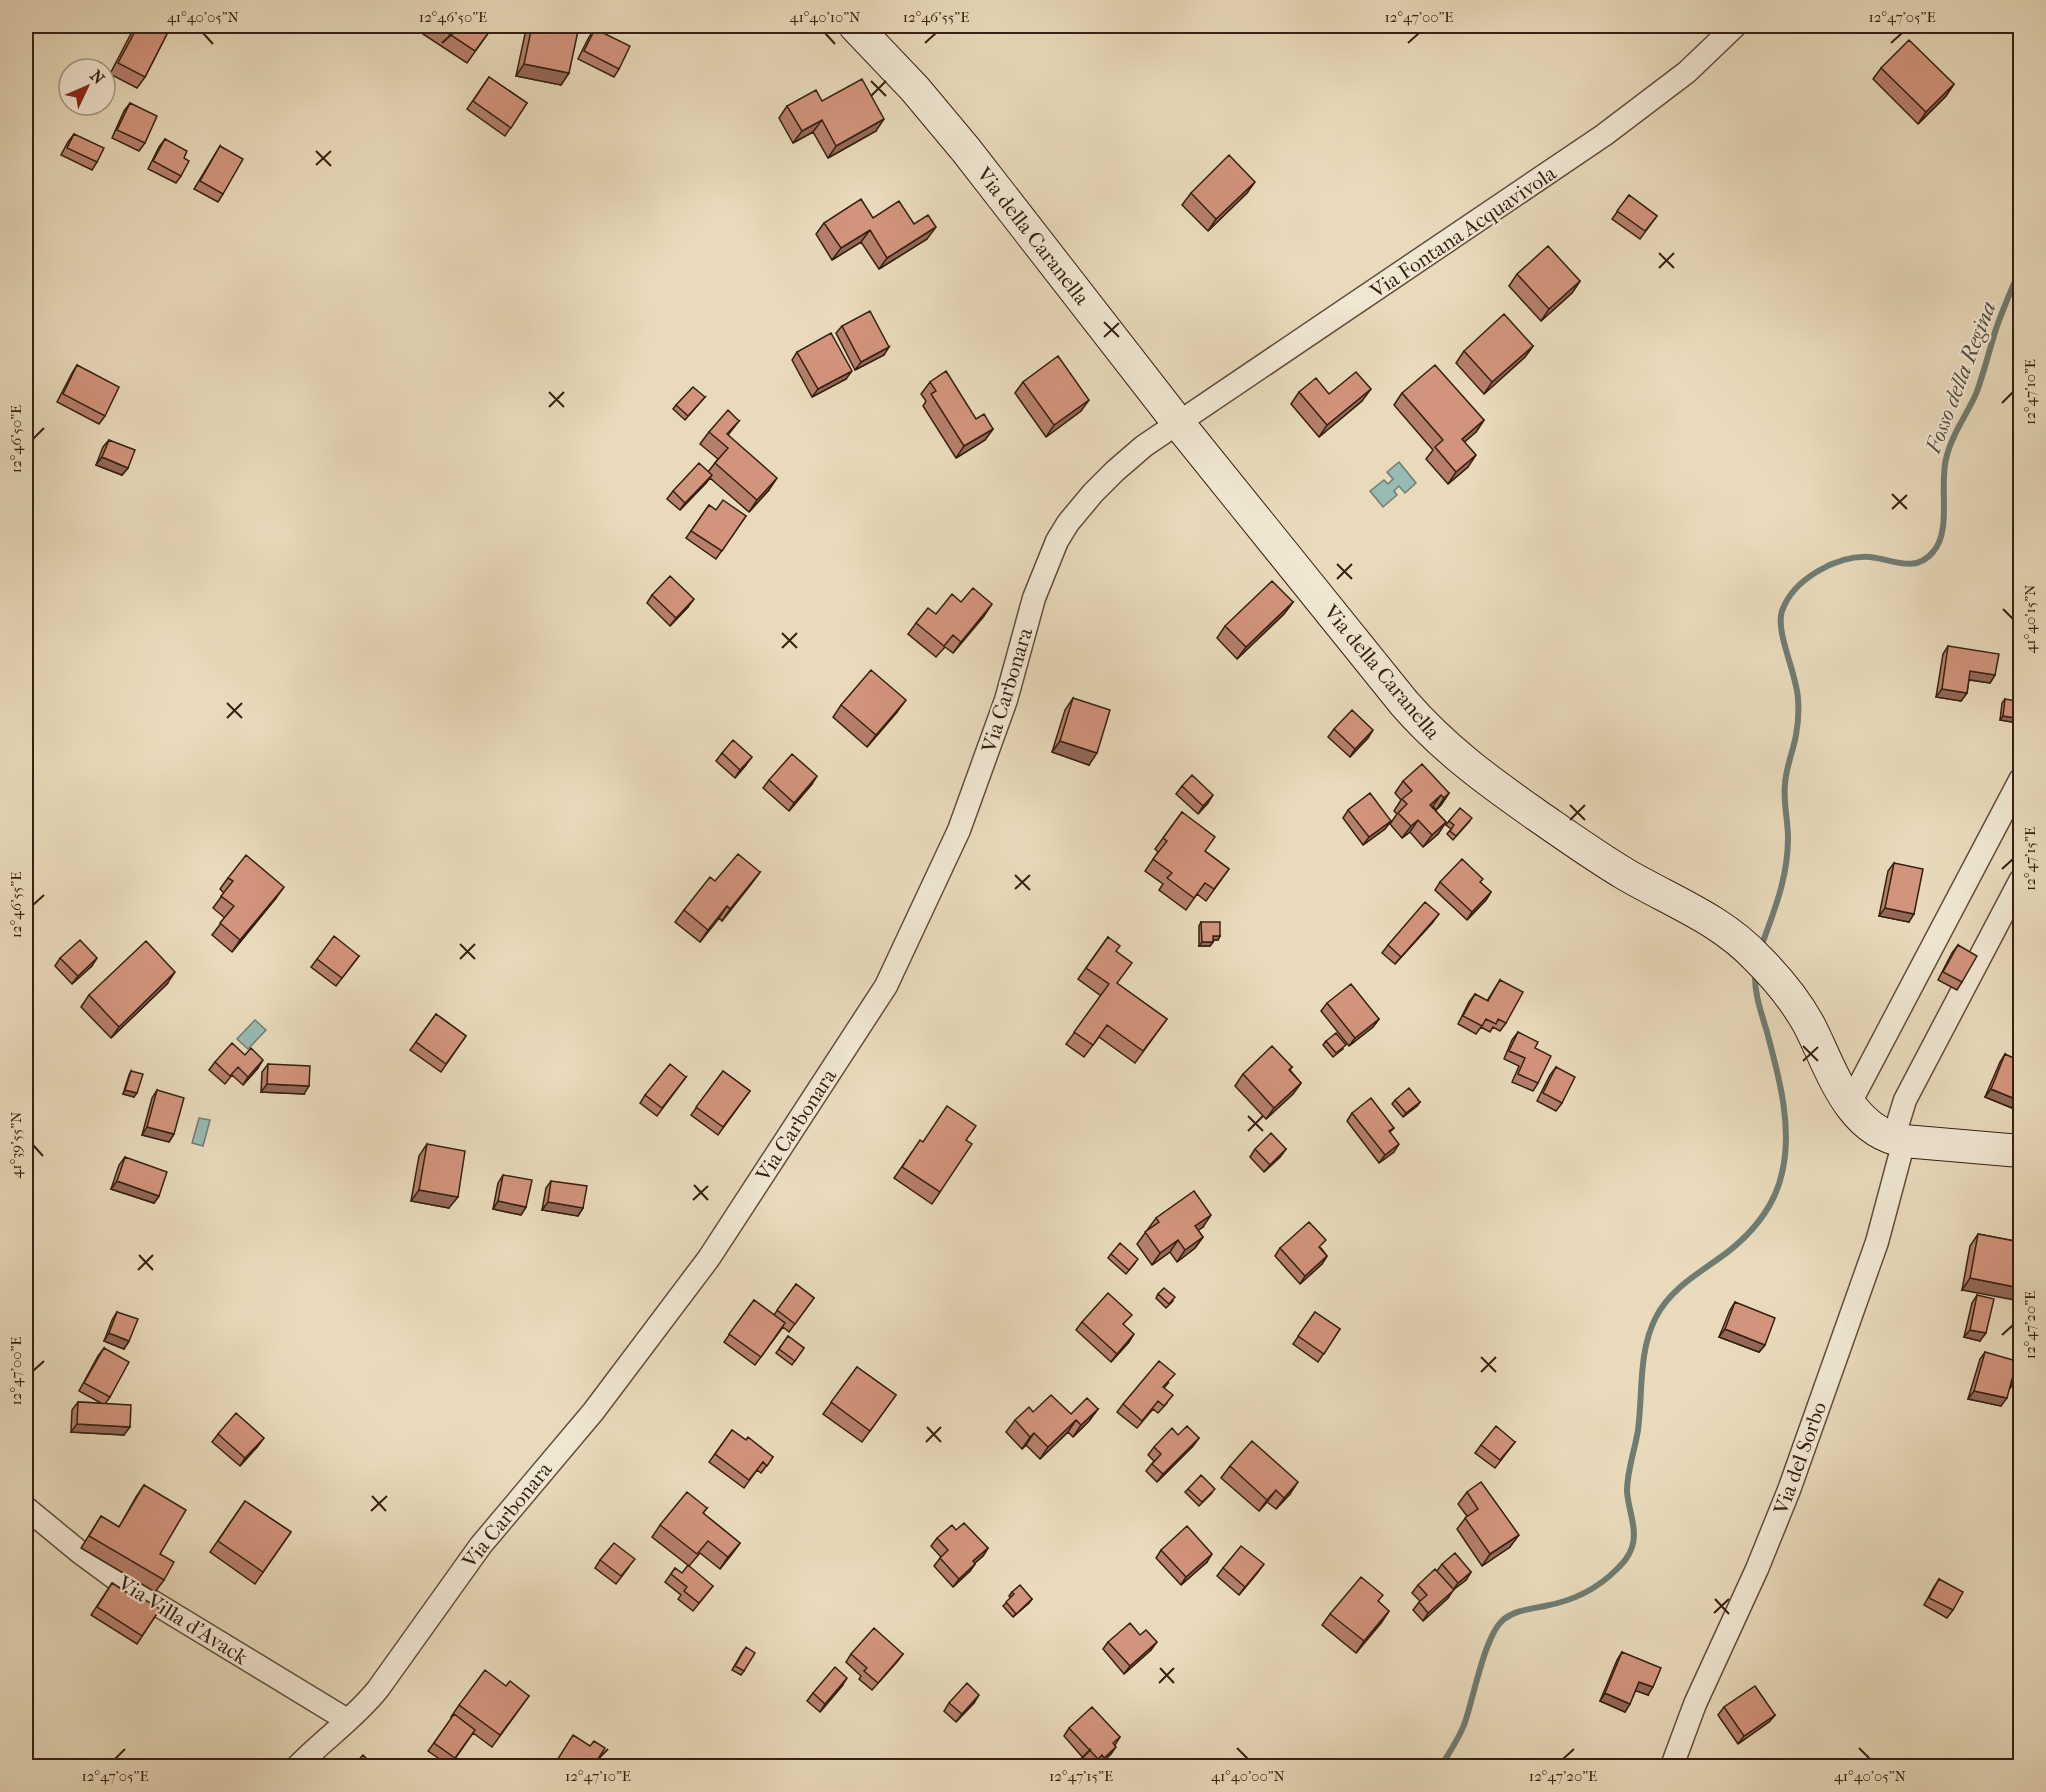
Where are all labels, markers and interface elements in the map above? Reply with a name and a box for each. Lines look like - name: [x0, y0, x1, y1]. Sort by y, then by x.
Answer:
- text: 41°40'05"N: [167, 8, 240, 26]
- text: 12°46'50"E: [419, 8, 487, 26]
- text: 41°40'10"N: [790, 8, 861, 26]
- text: 12°46'55"E: [903, 8, 969, 26]
- text: 12°47'00"E: [1385, 8, 1453, 26]
- text: 12°47'05"E: [1868, 8, 1936, 26]
- north arrow: [57, 57, 117, 117]
- text: N: [86, 66, 109, 89]
- street label: Via Fontana Acquavivola: [1365, 161, 1561, 304]
- street label: Via della Caranella: [971, 162, 1094, 310]
- water label: Fosso della Regina: [1920, 298, 2002, 458]
- text: 12°47'10"E: [2021, 359, 2039, 425]
- text: 12°46'50"E: [7, 405, 25, 473]
- text: 41°40'15"N: [2021, 584, 2039, 654]
- street label: Via della Caranella: [1318, 599, 1445, 744]
- street label: Via Carbonara: [976, 625, 1037, 756]
- text: 12°47'15"E: [2021, 827, 2039, 891]
- text: 12°46'55"E: [7, 872, 25, 938]
- street label: Via Carbonara: [750, 1064, 841, 1186]
- text: 41°39'55"N: [7, 1111, 25, 1179]
- text: 12°47'20"E: [2021, 1291, 2039, 1359]
- text: 12°47'00"E: [7, 1337, 25, 1405]
- street label: Via del Sorbo: [1768, 1398, 1831, 1518]
- street label: Via Carbonara: [456, 1457, 557, 1573]
- street label: Via Villa d'Avack: [113, 1570, 252, 1669]
- text: 12°47'05"E: [81, 1767, 149, 1785]
- text: 12°47'10"E: [565, 1767, 631, 1785]
- text: 12°47'15"E: [1049, 1767, 1113, 1785]
- text: 41°40'00"N: [1211, 1767, 1286, 1785]
- text: 12°47'20"E: [1529, 1767, 1597, 1785]
- text: 41°40'05"N: [1834, 1767, 1907, 1785]

